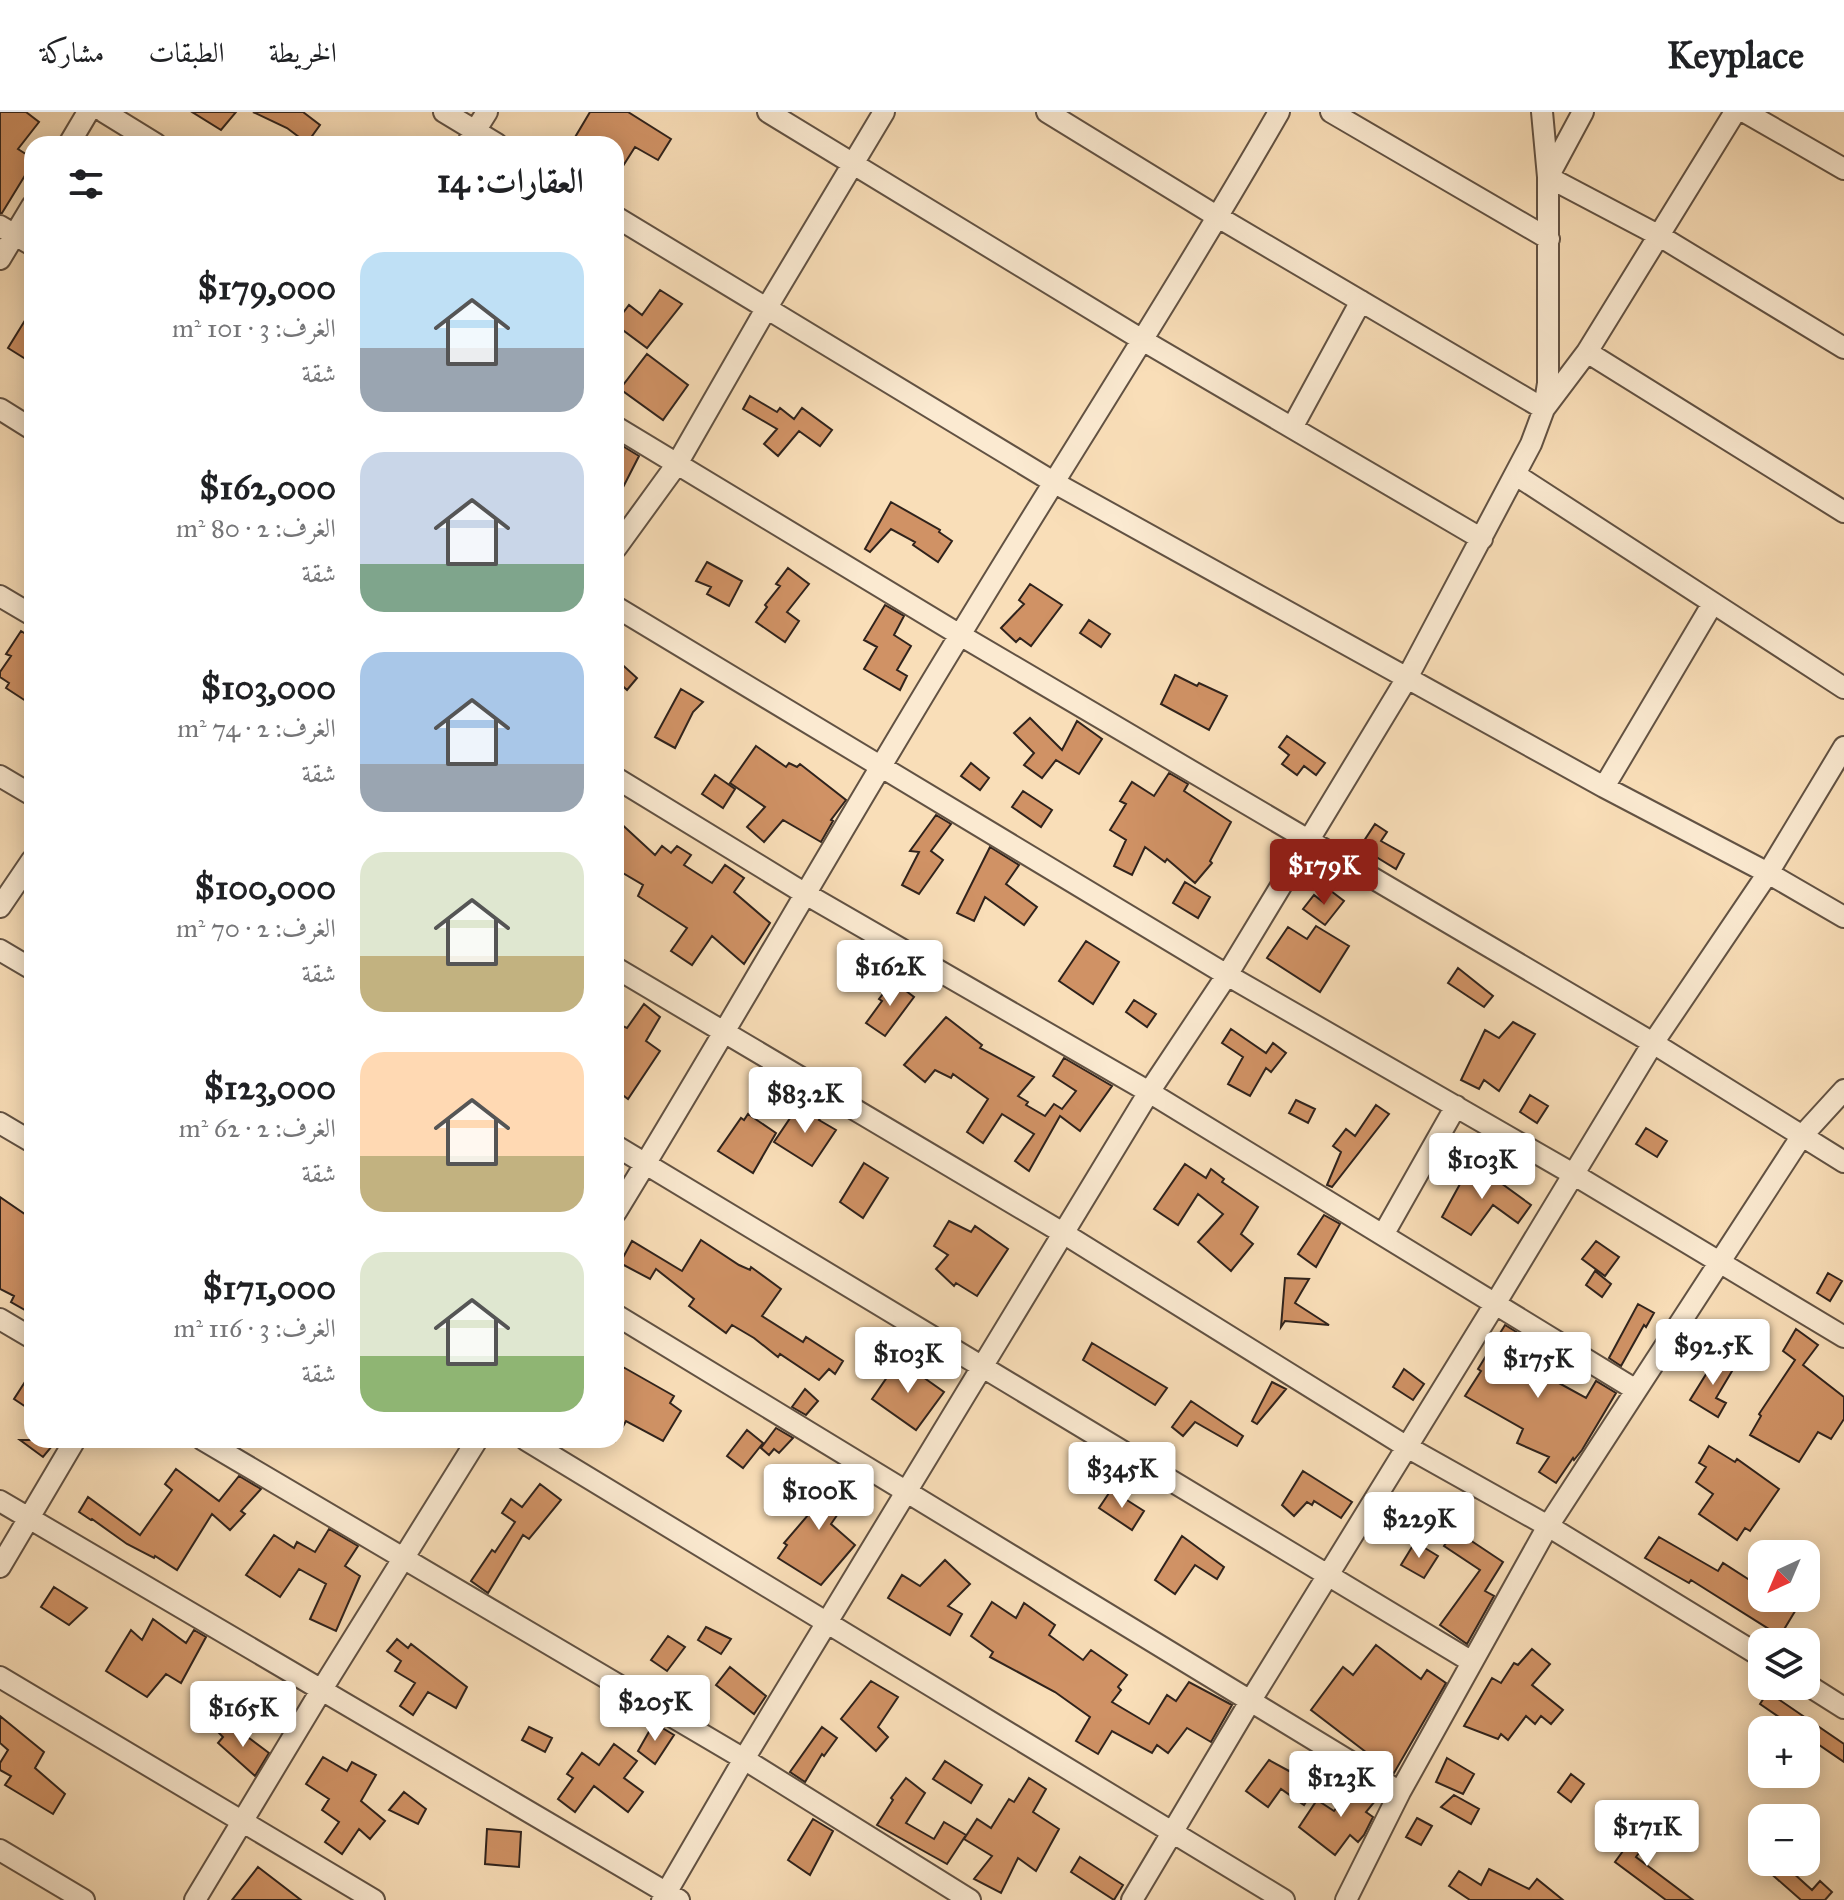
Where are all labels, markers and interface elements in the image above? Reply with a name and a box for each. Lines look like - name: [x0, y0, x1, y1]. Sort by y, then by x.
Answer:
- text: Keyplace: [1667, 32, 1804, 78]
- text: مشاركة: [40, 35, 104, 70]
- text: الطبقات: [148, 35, 225, 70]
- text: الخريطة: [269, 35, 337, 70]
- text: العقارات: 14: [437, 160, 584, 201]
- icon: filters: [64, 162, 108, 206]
- text: $179,000: [198, 267, 336, 308]
- icon: home: [424, 284, 520, 380]
- text: الغرف: 3 · 101 m²: [172, 312, 336, 344]
- text: شقة: [302, 357, 336, 389]
- text: $162,000: [199, 467, 336, 508]
- icon: home: [424, 484, 520, 580]
- text: الغرف: 2 · 80 m²: [176, 512, 336, 544]
- text: شقة: [302, 557, 336, 589]
- text: $103,000: [201, 667, 336, 708]
- icon: home: [424, 684, 520, 780]
- text: الغرف: 2 · 74 m²: [177, 712, 336, 744]
- text: شقة: [302, 757, 336, 789]
- pin: $179K: [1268, 839, 1380, 907]
- text: $179K: [1288, 849, 1360, 881]
- text: $100,000: [195, 867, 336, 908]
- icon: home: [424, 884, 520, 980]
- text: الغرف: 2 · 70 m²: [176, 912, 336, 944]
- pin: $162K: [834, 940, 946, 1008]
- text: $162K: [855, 950, 925, 982]
- text: شقة: [302, 957, 336, 989]
- text: $123,000: [204, 1067, 336, 1108]
- pin: $83.2K: [740, 1067, 870, 1135]
- text: $83.2K: [767, 1077, 843, 1109]
- icon: home: [424, 1084, 520, 1180]
- text: الغرف: 2 · 62 m²: [179, 1112, 336, 1144]
- pin: $103K: [1426, 1133, 1538, 1201]
- text: $103K: [1447, 1143, 1517, 1175]
- text: شقة: [302, 1157, 336, 1189]
- text: $171,000: [202, 1267, 336, 1308]
- icon: home: [424, 1284, 520, 1380]
- text: الغرف: 3 · 116 m²: [174, 1312, 336, 1344]
- pin: $92.5K: [1648, 1319, 1778, 1387]
- pin: $103K: [852, 1327, 964, 1395]
- text: $92.5K: [1674, 1329, 1752, 1361]
- pin: $175K: [1482, 1332, 1594, 1400]
- text: $103K: [873, 1337, 943, 1369]
- text: $175K: [1503, 1342, 1573, 1374]
- text: شقة: [302, 1357, 336, 1389]
- pin: $345K: [1066, 1442, 1178, 1510]
- text: $345K: [1086, 1452, 1158, 1484]
- pin: $100K: [763, 1464, 875, 1532]
- text: $100K: [782, 1474, 856, 1506]
- pin: $229K: [1363, 1492, 1475, 1560]
- text: $229K: [1382, 1502, 1456, 1534]
- north arrow: [1748, 1540, 1820, 1612]
- map controls: [1748, 1540, 1820, 1876]
- button: layers: [1748, 1628, 1820, 1700]
- pin: $205K: [599, 1675, 711, 1743]
- pin: $165K: [187, 1681, 299, 1749]
- text: $205K: [618, 1685, 692, 1717]
- text: $165K: [208, 1691, 278, 1723]
- button: +: [1748, 1716, 1820, 1788]
- pin: $123K: [1285, 1751, 1397, 1819]
- text: $123K: [1307, 1761, 1375, 1793]
- pin: $171K: [1591, 1800, 1703, 1868]
- button: −: [1748, 1804, 1820, 1876]
- text: $171K: [1613, 1810, 1681, 1842]

